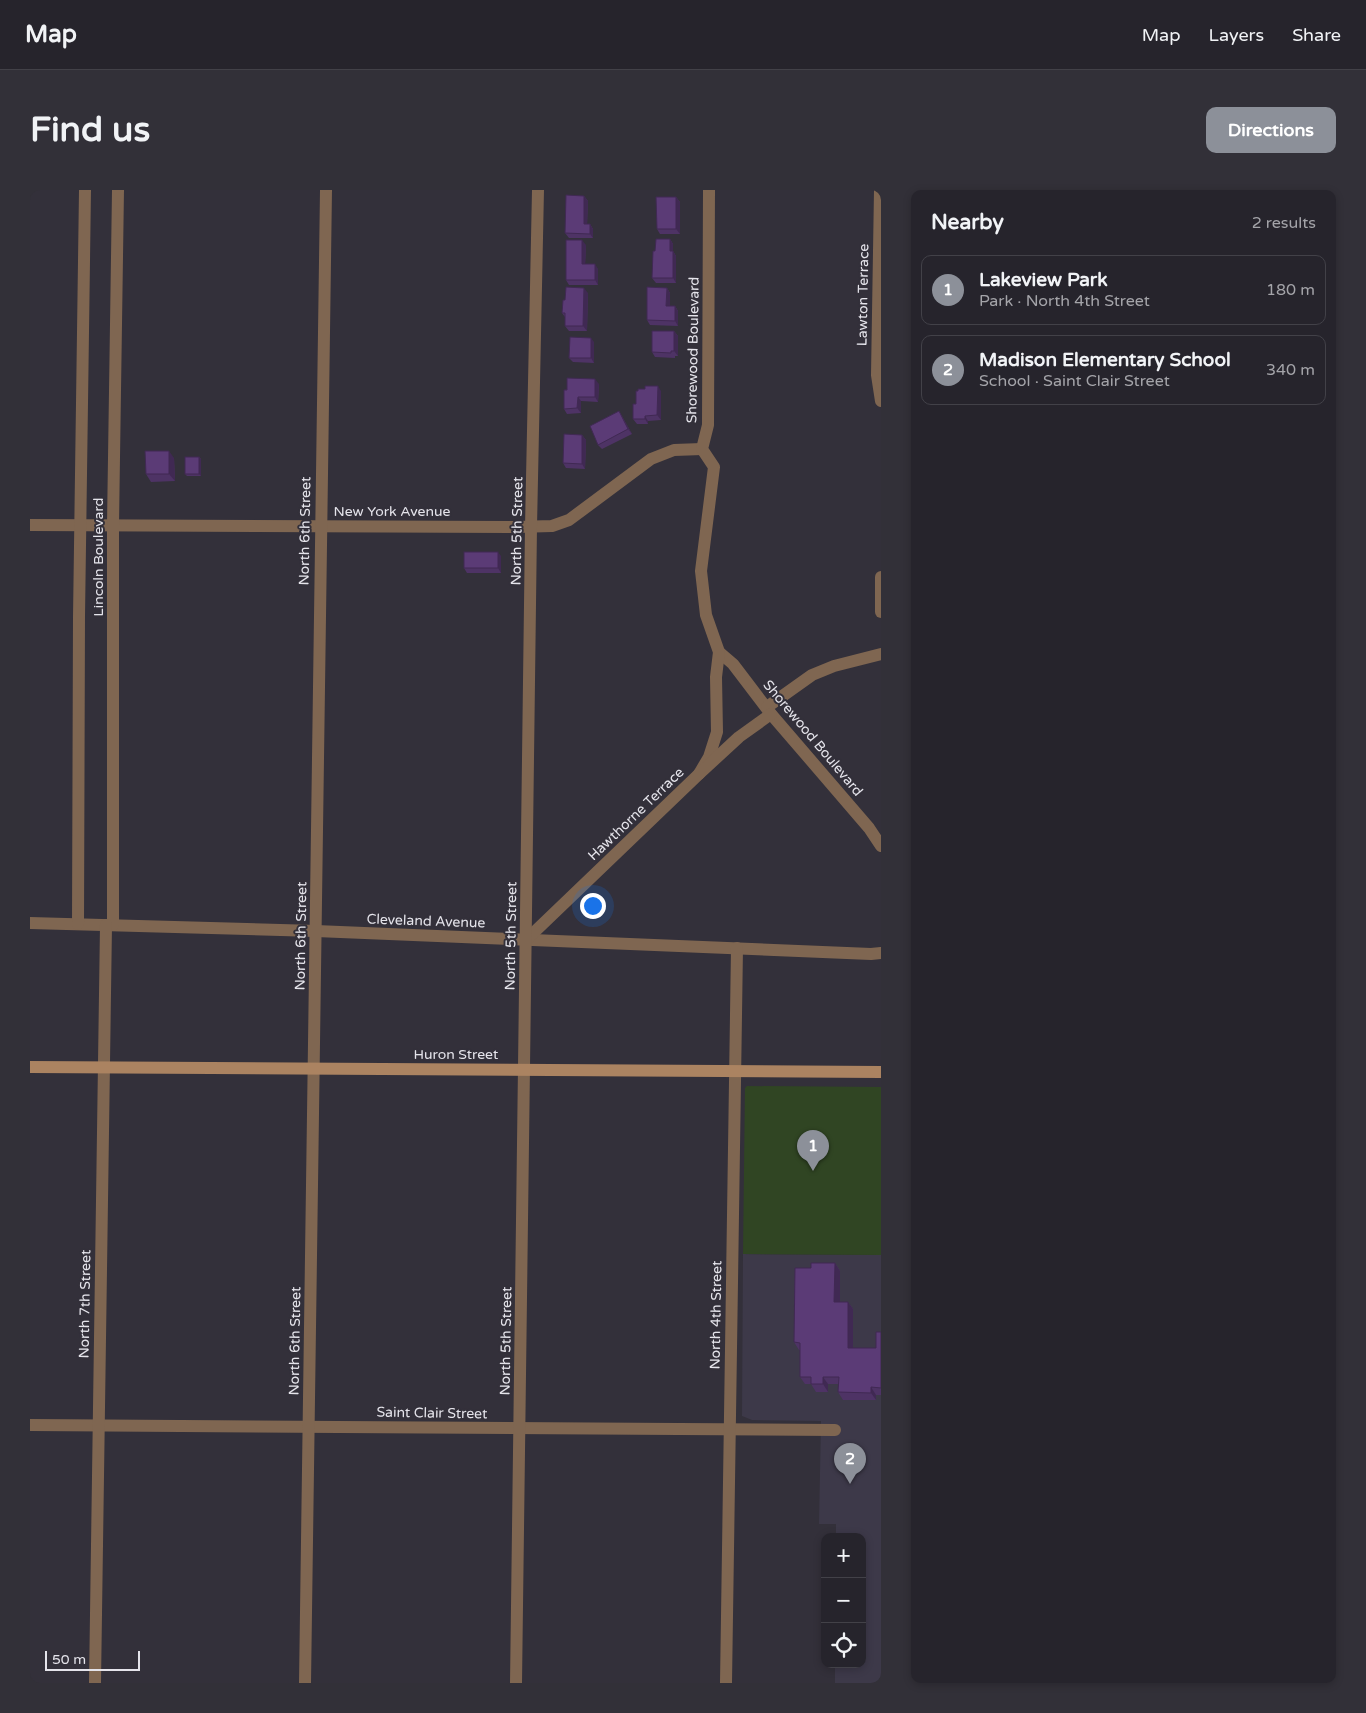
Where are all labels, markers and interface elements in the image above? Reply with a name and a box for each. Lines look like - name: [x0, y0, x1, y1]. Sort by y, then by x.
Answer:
- text: Map: [25, 20, 77, 49]
- text: Map: [1142, 24, 1181, 46]
- text: Layers: [1209, 24, 1264, 46]
- text: Share: [1292, 24, 1341, 46]
- button: Directions: [1206, 107, 1336, 153]
- text: Find us: [30, 109, 150, 151]
- text: Nearby: [931, 210, 1004, 235]
- text: 2 results: [1252, 213, 1316, 233]
- street label: Lawton Terrace: [854, 243, 872, 346]
- text: Lakeview Park: [979, 269, 1108, 291]
- street label: Shorewood Boulevard: [683, 277, 703, 423]
- text: 1: [943, 280, 953, 300]
- text: 180 m: [1266, 280, 1315, 300]
- text: Park · North 4th Street: [979, 291, 1150, 311]
- text: Madison Elementary School: [979, 349, 1231, 371]
- text: 2: [943, 360, 953, 380]
- text: 340 m: [1266, 360, 1315, 380]
- text: School · Saint Clair Street: [979, 371, 1170, 391]
- street label: North 6th Street: [296, 476, 314, 586]
- street label: North 5th Street: [508, 476, 526, 586]
- street label: Lincoln Boulevard: [90, 498, 107, 616]
- street label: New York Avenue: [334, 503, 450, 520]
- street label: Shorewood Boulevard: [759, 677, 867, 799]
- street label: Hawthorne Terrace: [584, 764, 688, 864]
- street label: North 6th Street: [292, 881, 310, 991]
- street label: North 5th Street: [502, 881, 520, 991]
- your location: [580, 893, 606, 919]
- street label: Cleveland Avenue: [366, 910, 486, 932]
- street label: Huron Street: [414, 1046, 499, 1063]
- pin: 1: [797, 1130, 829, 1171]
- street label: North 7th Street: [76, 1249, 94, 1359]
- street label: North 4th Street: [707, 1260, 725, 1370]
- street label: North 6th Street: [286, 1286, 304, 1396]
- street label: North 5th Street: [497, 1286, 515, 1396]
- street label: Saint Clair Street: [376, 1404, 488, 1422]
- pin: 2: [834, 1443, 866, 1484]
- map controls: [821, 1533, 866, 1668]
- button: +: [821, 1533, 866, 1578]
- button: −: [821, 1578, 866, 1623]
- button: locate: [821, 1623, 866, 1668]
- scale bar: [45, 1648, 140, 1671]
- text: 50 m: [52, 1651, 86, 1668]

